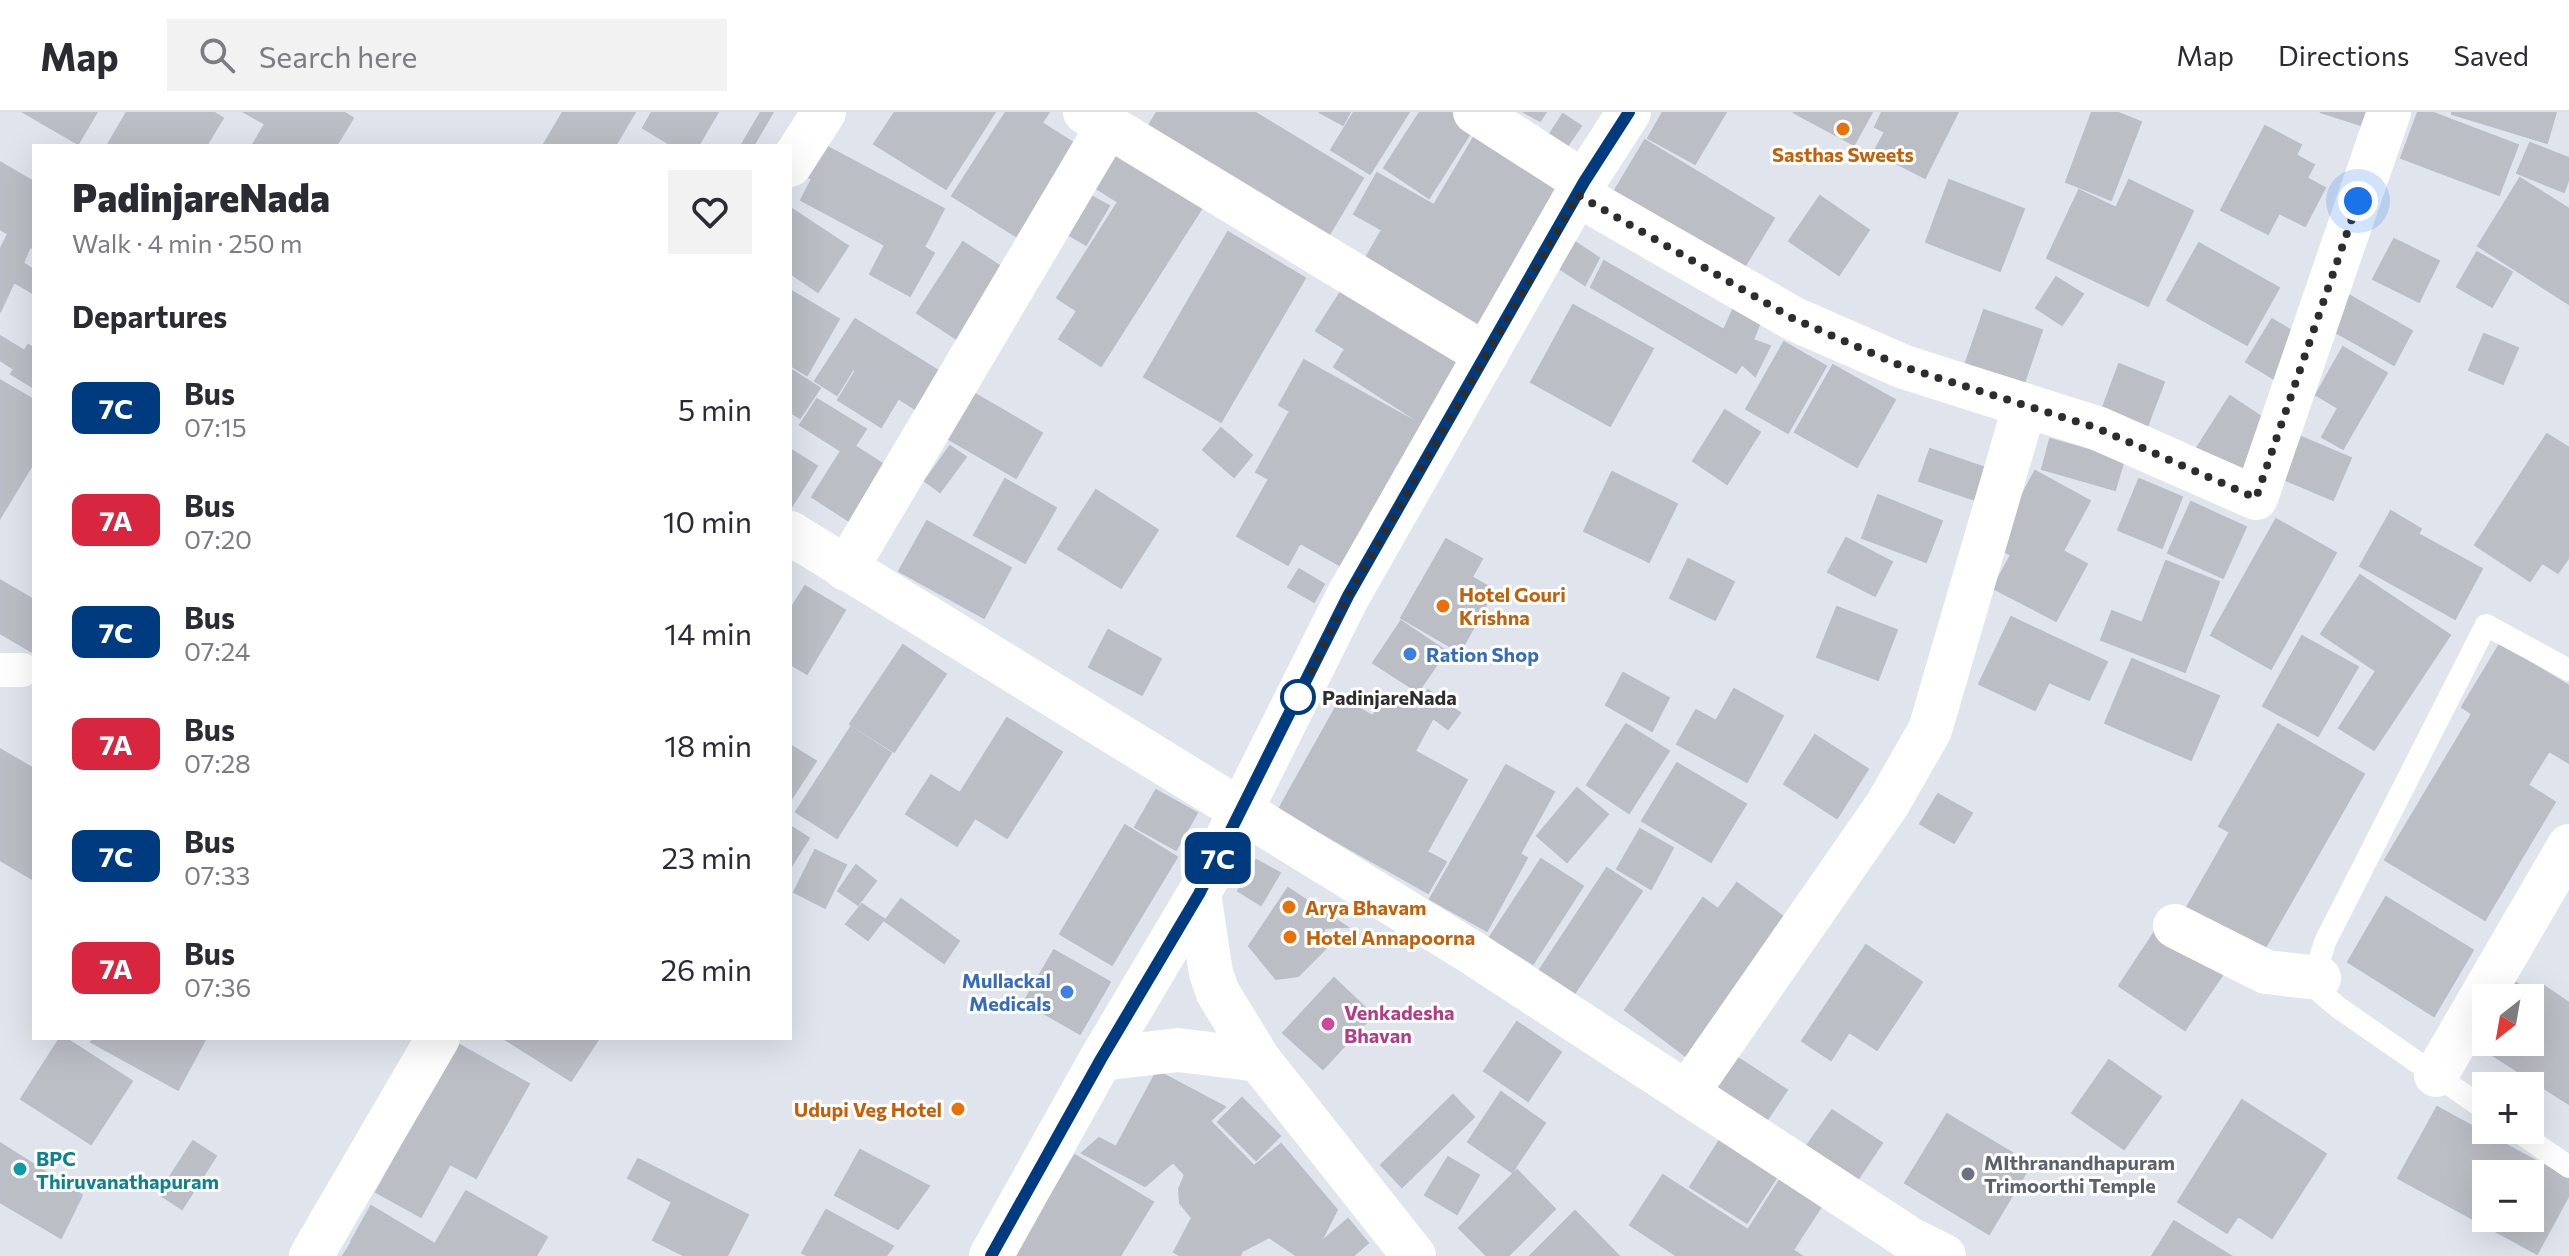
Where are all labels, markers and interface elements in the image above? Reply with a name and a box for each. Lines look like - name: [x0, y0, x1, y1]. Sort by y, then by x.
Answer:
- search box: [167, 19, 727, 91]
- text: Map: [40, 32, 119, 79]
- icon: search: [195, 33, 239, 77]
- text: Search here: [259, 37, 417, 74]
- text: Map: [2176, 38, 2234, 72]
- text: Directions: [2278, 38, 2409, 72]
- text: Saved: [2453, 38, 2529, 72]
- marker: Sasthas Sweets: [1834, 120, 1852, 138]
- place label: Sasthas Sweets: [1772, 142, 1914, 166]
- button: heart: [668, 170, 752, 254]
- text: PadinjareNada: [72, 173, 330, 220]
- your location: [2338, 181, 2378, 221]
- text: Walk · 4 min · 250 m: [72, 227, 302, 258]
- text: Departures: [72, 297, 227, 334]
- text: Bus: [184, 374, 235, 411]
- text: 5 min: [678, 390, 752, 427]
- text: 7C: [99, 391, 133, 425]
- text: 07:15: [184, 411, 247, 442]
- text: Bus: [184, 486, 235, 523]
- text: 10 min: [663, 502, 752, 539]
- text: 7A: [99, 503, 133, 537]
- text: 07:20: [184, 523, 252, 554]
- place label: Hotel Gouri Krishna: [1459, 582, 1566, 629]
- marker: Hotel Gouri Krishna: [1434, 597, 1452, 615]
- text: Bus: [184, 598, 235, 635]
- text: 14 min: [664, 614, 752, 651]
- text: 7C: [99, 615, 133, 649]
- text: 07:24: [184, 635, 250, 666]
- place label: Ration Shop: [1426, 642, 1539, 666]
- marker: Ration Shop: [1401, 645, 1419, 663]
- marker: PadinjareNada: [1281, 680, 1315, 714]
- place label: PadinjareNada: [1322, 685, 1457, 709]
- text: Bus: [184, 710, 235, 747]
- text: 18 min: [664, 726, 752, 763]
- text: 7A: [99, 727, 133, 761]
- text: 07:28: [184, 747, 251, 778]
- text: Bus: [184, 822, 235, 859]
- line badge: 7C: [1182, 832, 1254, 884]
- text: 23 min: [661, 838, 752, 875]
- text: 7C: [99, 839, 133, 873]
- text: 7C: [1201, 841, 1235, 875]
- text: 07:33: [184, 859, 250, 890]
- place label: Arya Bhavam: [1305, 895, 1427, 919]
- marker: Arya Bhavam: [1280, 898, 1298, 916]
- place label: Hotel Annapoorna: [1306, 925, 1475, 949]
- marker: Hotel Annapoorna: [1281, 928, 1299, 946]
- text: Bus: [184, 934, 235, 971]
- text: 26 min: [660, 950, 752, 987]
- text: 7A: [99, 951, 133, 985]
- place label: Mullackal Medicals: [962, 968, 1051, 1015]
- text: 07:36: [184, 971, 251, 1002]
- marker: Mullackal Medicals: [1058, 983, 1076, 1001]
- north arrow: [2472, 984, 2544, 1056]
- map controls: [2472, 984, 2544, 1232]
- place label: Venkadesha Bhavan: [1344, 1000, 1455, 1047]
- marker: Venkadesha Bhavan: [1319, 1015, 1337, 1033]
- button: +: [2472, 1072, 2544, 1144]
- place label: Udupi Veg Hotel: [794, 1097, 942, 1121]
- marker: Udupi Veg Hotel: [949, 1100, 967, 1118]
- place label: BPC Thiruvanathapuram: [36, 1146, 219, 1193]
- place label: MIthranandhapuram Trimoorthi Temple: [1984, 1150, 2175, 1197]
- marker: BPC Thiruvanathapuram: [11, 1160, 29, 1178]
- button: −: [2472, 1160, 2544, 1232]
- marker: MIthranandhapuram Trimoorthi Temple: [1959, 1165, 1977, 1183]

